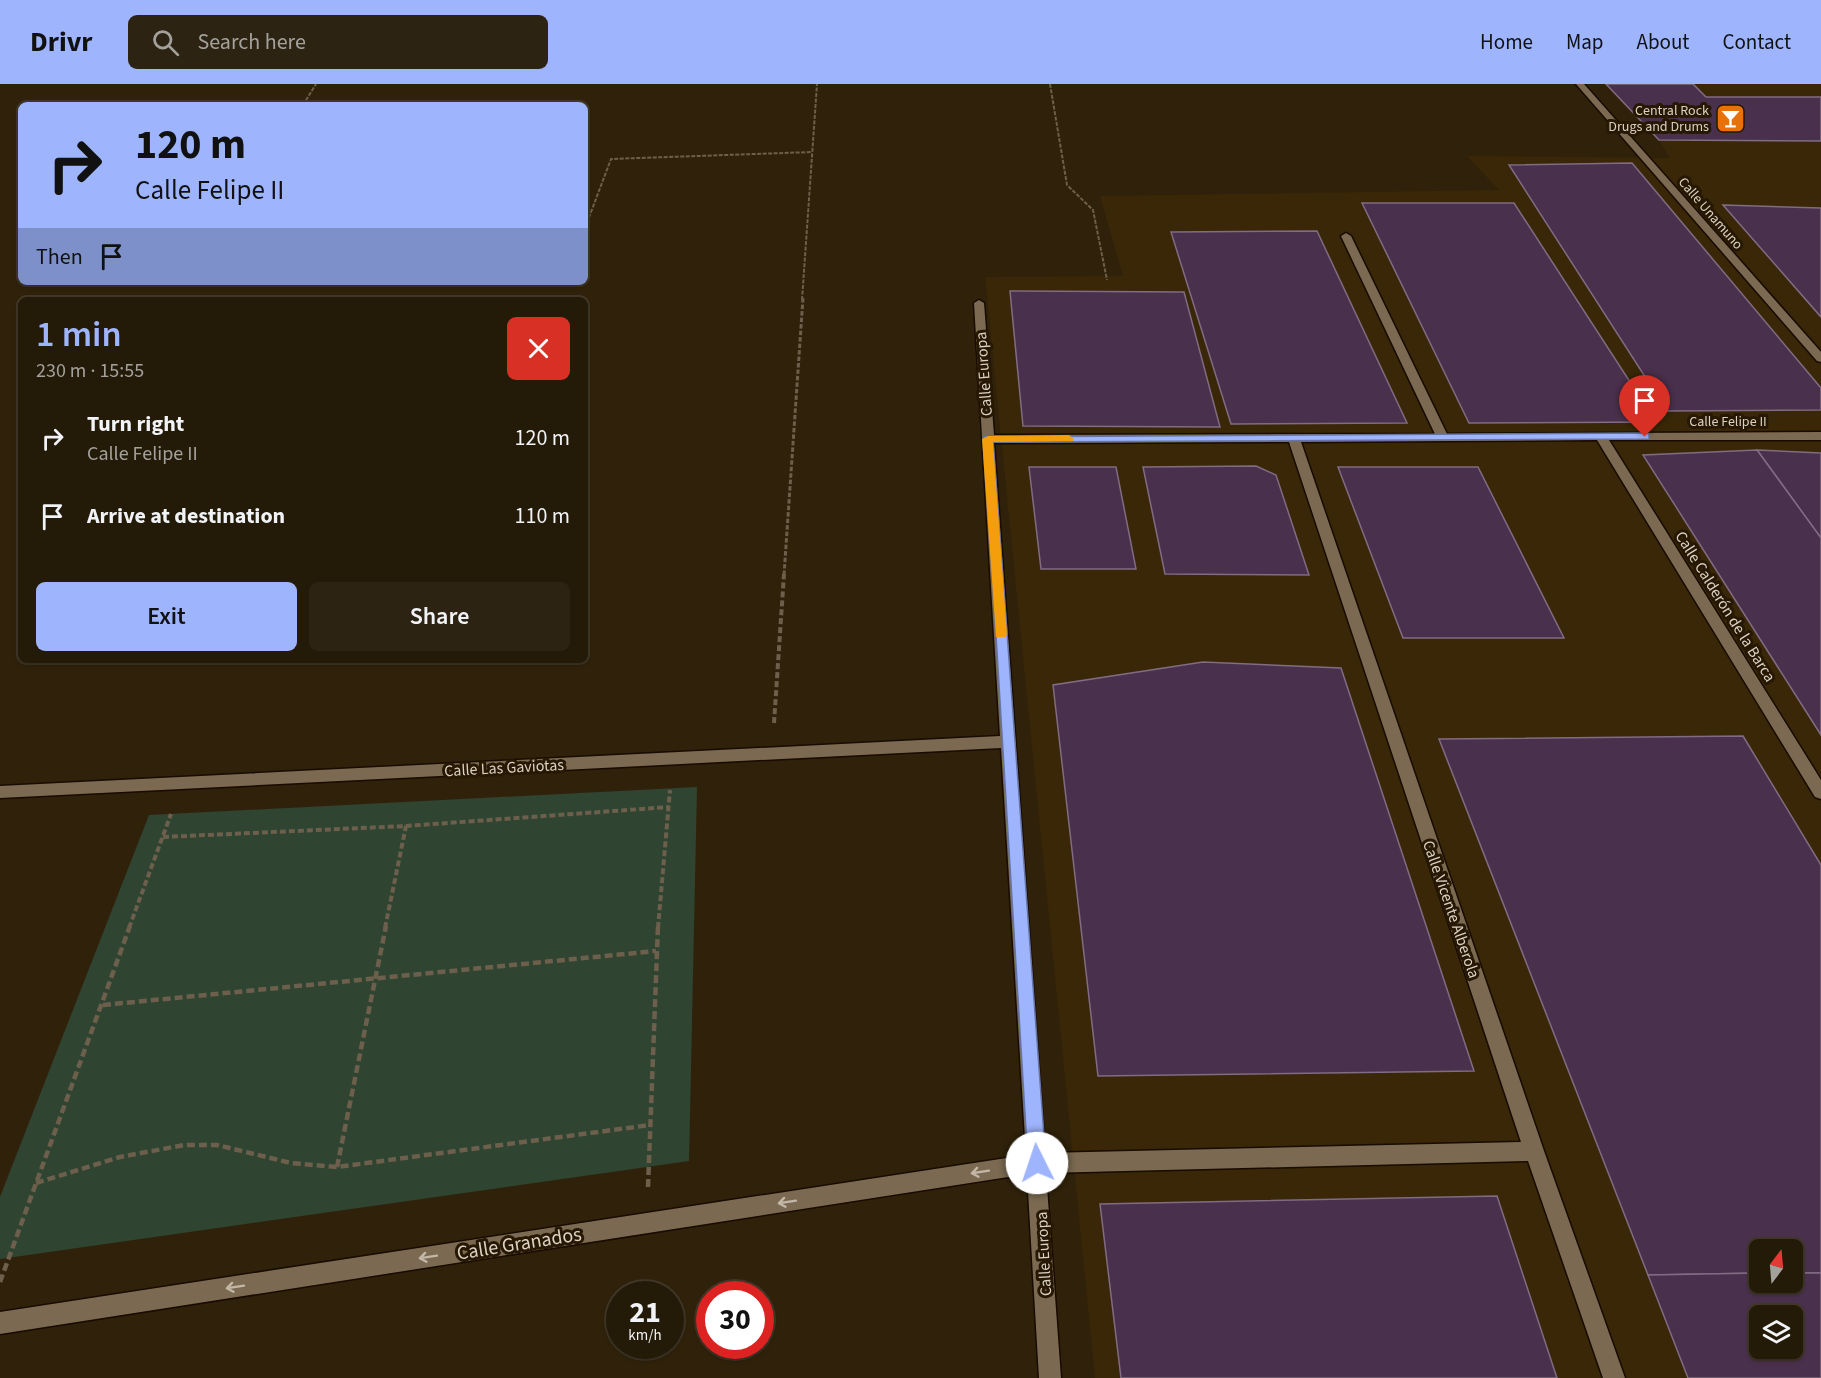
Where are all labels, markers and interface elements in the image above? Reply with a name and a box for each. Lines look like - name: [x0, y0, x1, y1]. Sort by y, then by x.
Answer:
- search box: [128, 15, 548, 69]
- text: Drivr: [30, 22, 92, 62]
- icon: search: [149, 26, 182, 59]
- text: Search here: [197, 26, 306, 58]
- text: Home: [1480, 27, 1533, 57]
- text: Map: [1566, 27, 1604, 57]
- text: About: [1637, 27, 1689, 57]
- text: Contact: [1722, 27, 1791, 57]
- place label: Central Rock Drugs and Drums: [1608, 101, 1709, 137]
- bar icon: Central Rock Drugs and Drums: [1714, 102, 1746, 134]
- text: 120 m: [135, 115, 246, 175]
- icon: right: [36, 126, 114, 204]
- text: Calle Felipe II: [135, 171, 284, 210]
- street label: Calle Unamuno: [1673, 173, 1747, 254]
- icon: arrive: [95, 240, 128, 273]
- text: Then: [36, 241, 83, 273]
- text: 1 min: [36, 309, 122, 360]
- button: close: [507, 317, 570, 380]
- street label: Calle Europa: [970, 331, 998, 417]
- text: 230 m · 15:55: [36, 357, 144, 385]
- pin: [1619, 375, 1670, 437]
- icon: arrive: [1628, 384, 1661, 417]
- text: Turn right: [87, 408, 184, 440]
- street label: Calle Felipe II: [1689, 412, 1767, 432]
- icon: right: [36, 422, 69, 455]
- text: 120 m: [515, 422, 570, 454]
- text: Calle Felipe II: [87, 440, 198, 468]
- icon: arrive: [36, 500, 69, 533]
- text: Arrive at destination: [87, 500, 285, 532]
- text: 110 m: [515, 500, 570, 532]
- street label: Calle Calderón de la Barca: [1670, 527, 1781, 686]
- button: Exit: [36, 582, 297, 651]
- button: Share: [309, 582, 570, 651]
- street label: Calle Las Gaviotas: [444, 754, 565, 782]
- street label: Calle Vicente Alberola: [1417, 837, 1485, 981]
- position arrow: [1005, 1131, 1069, 1195]
- one-way arrow: [970, 1167, 990, 1178]
- one-way arrow: [778, 1196, 797, 1207]
- street label: Calle Europa: [1031, 1211, 1057, 1297]
- street label: Calle Granados: [455, 1220, 583, 1268]
- north arrow: [1749, 1239, 1803, 1293]
- map controls: [1749, 1239, 1803, 1359]
- one-way arrow: [419, 1252, 439, 1263]
- speed limit sign: 30: [696, 1281, 774, 1359]
- one-way arrow: [226, 1282, 246, 1293]
- text: 21: [629, 1291, 661, 1334]
- button: layers: [1749, 1305, 1803, 1359]
- text: km/h: [628, 1325, 662, 1346]

